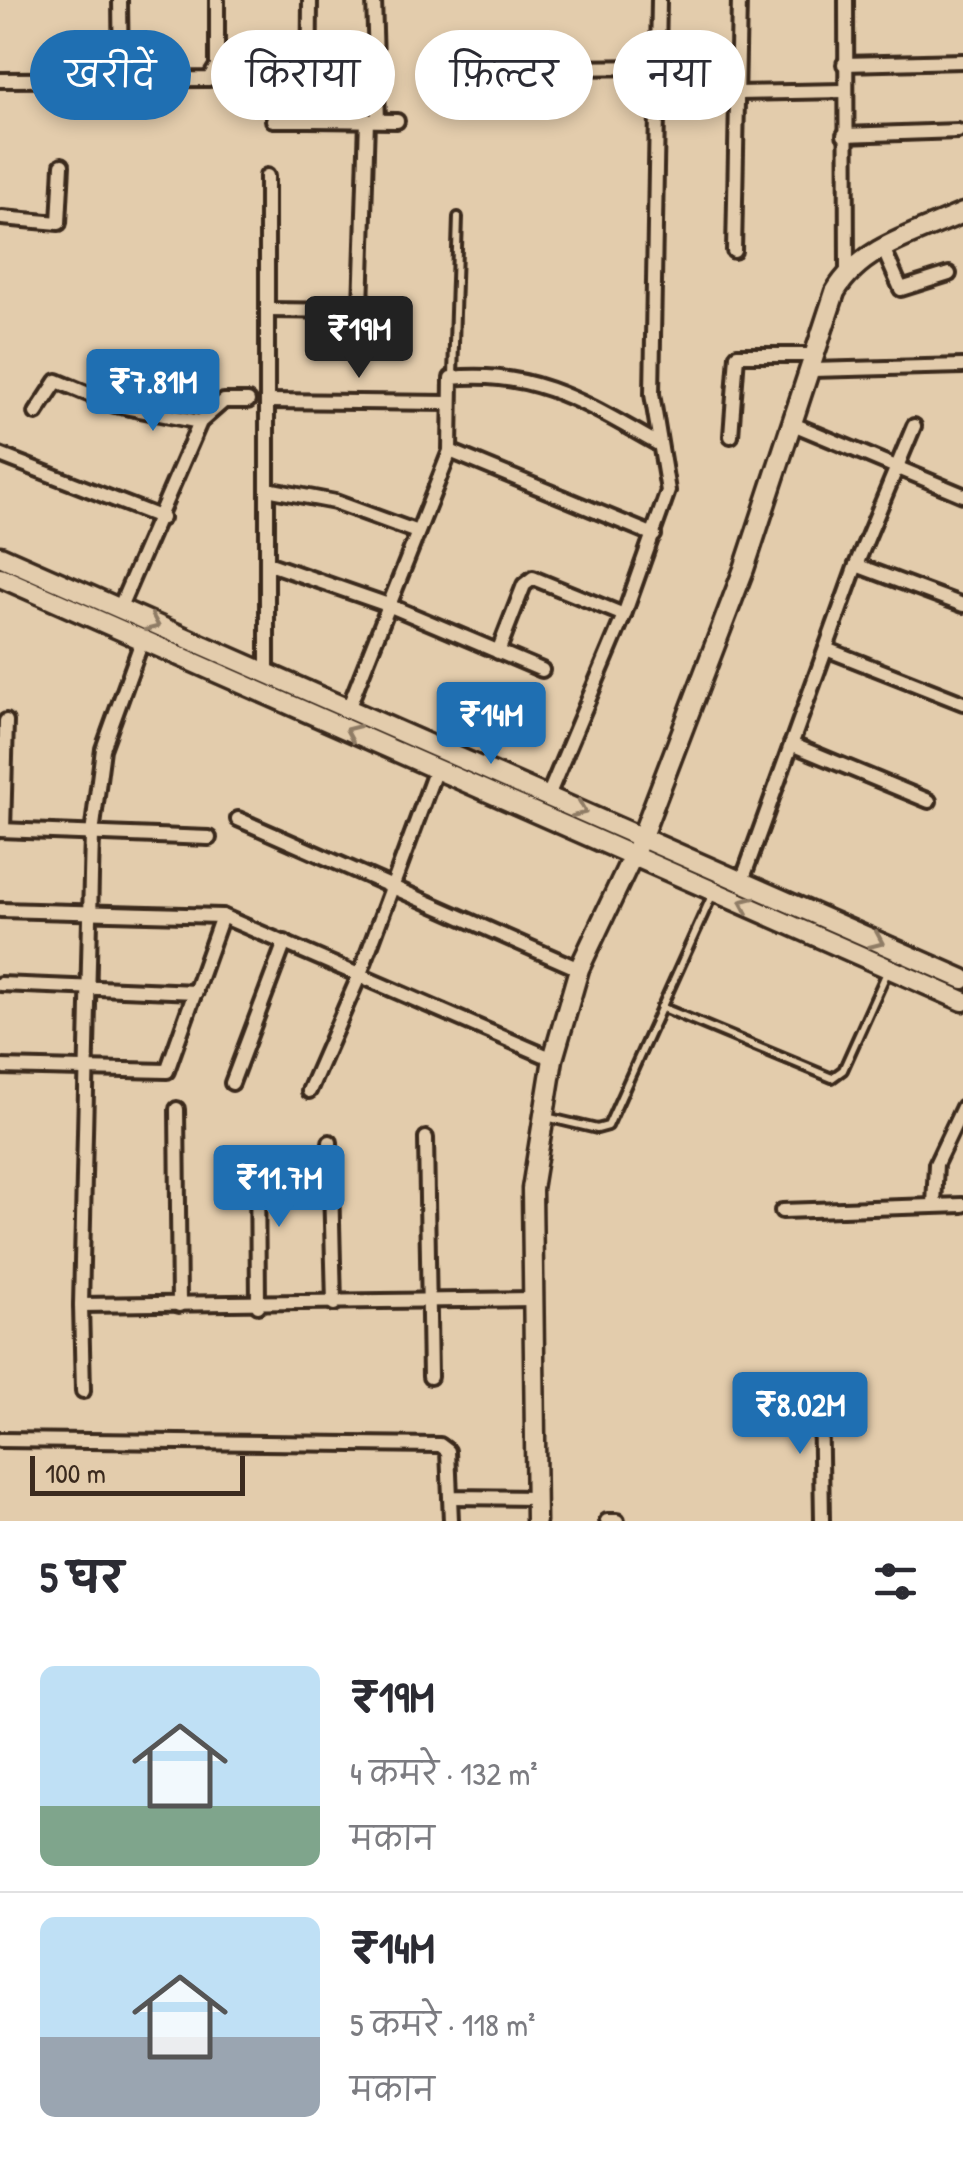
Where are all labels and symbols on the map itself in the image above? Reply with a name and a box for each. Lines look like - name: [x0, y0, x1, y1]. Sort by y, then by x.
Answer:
- pin: ₹19M: [300, 296, 418, 381]
- pin: ₹7.81M: [72, 349, 234, 434]
- one-way arrow: [143, 612, 161, 632]
- pin: ₹14M: [432, 682, 550, 767]
- one-way arrow: [344, 724, 362, 744]
- one-way arrow: [570, 798, 587, 818]
- one-way arrow: [738, 896, 756, 916]
- one-way arrow: [867, 929, 885, 949]
- pin: ₹11.7M: [198, 1145, 360, 1230]
- pin: ₹8.02M: [719, 1372, 881, 1457]
- scale bar: [30, 1451, 245, 1496]

